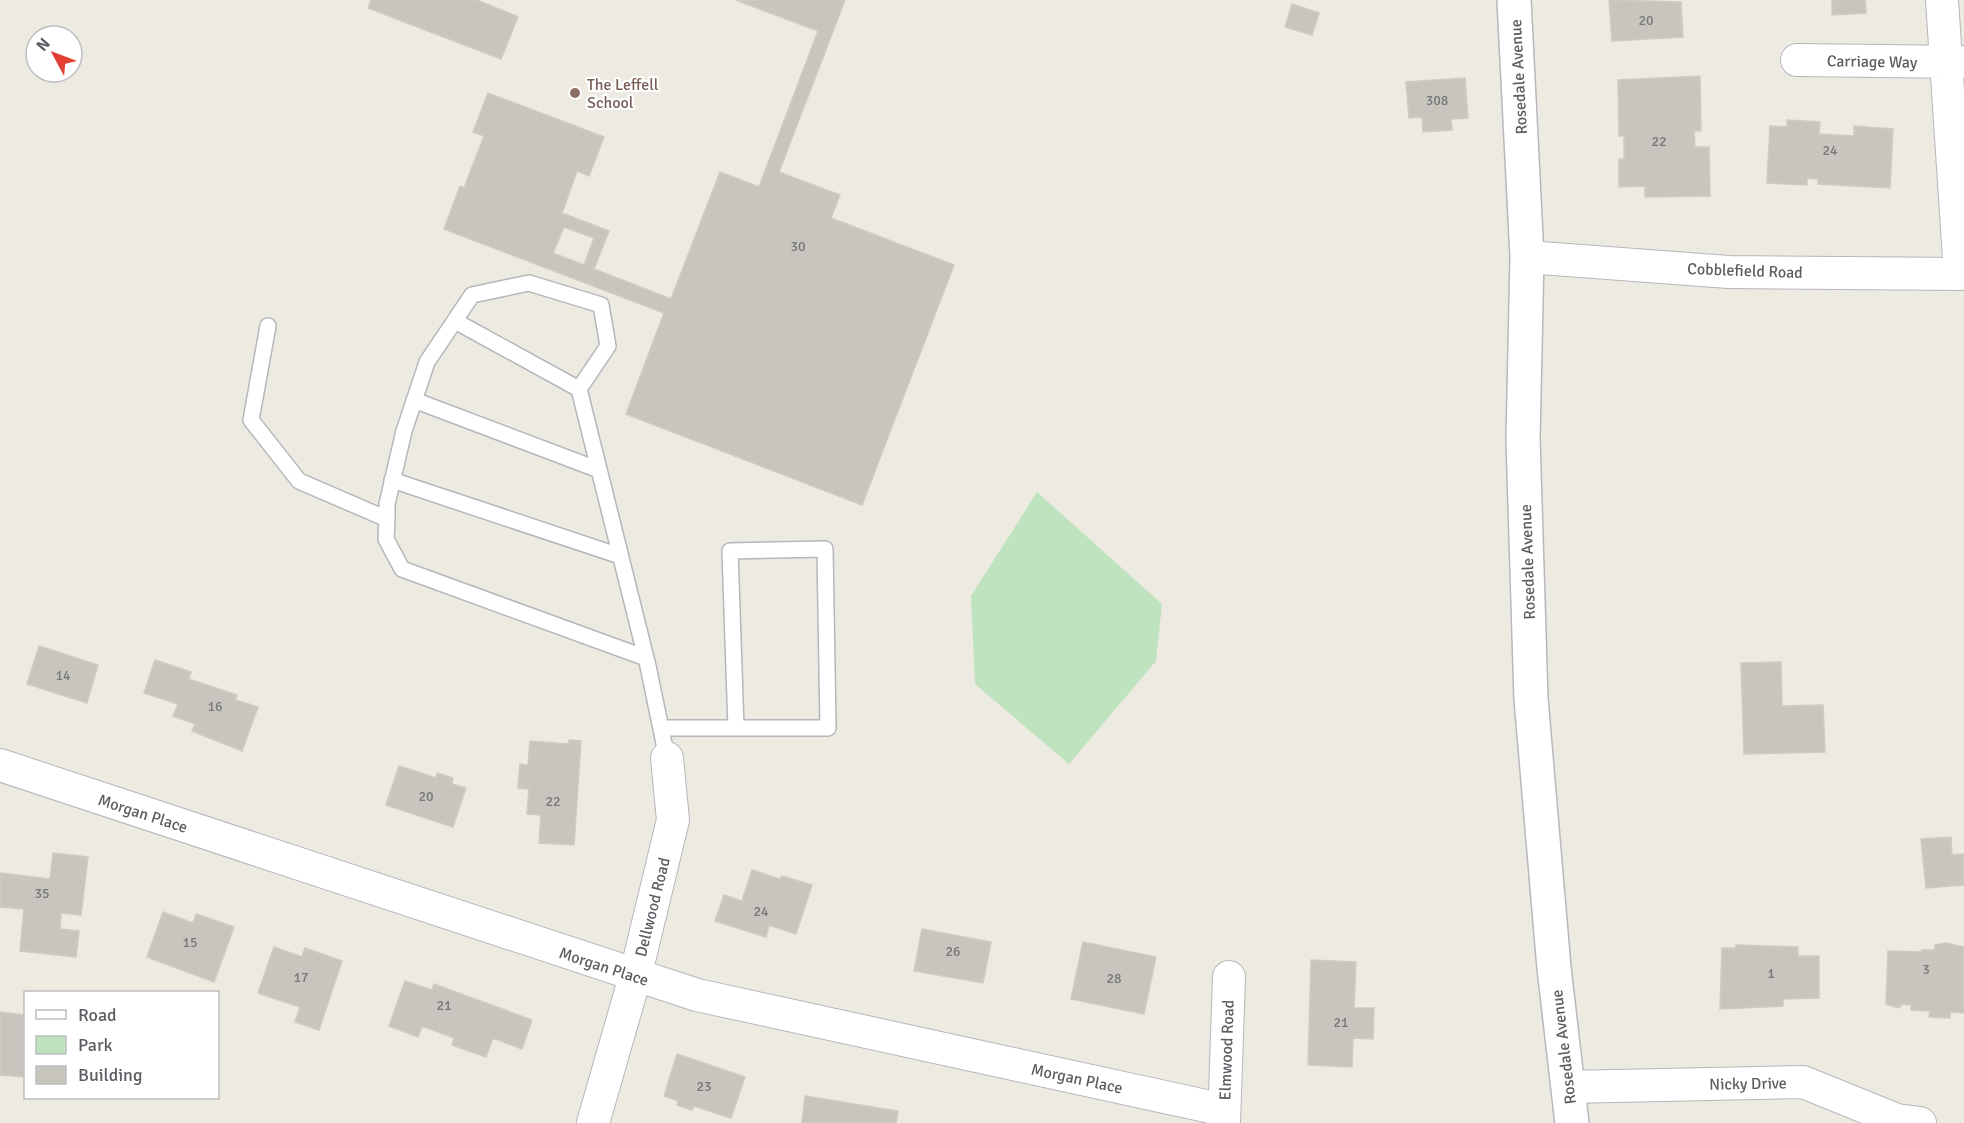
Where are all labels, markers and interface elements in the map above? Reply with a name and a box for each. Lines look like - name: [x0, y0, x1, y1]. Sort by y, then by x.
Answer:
- house number: 20: [1638, 12, 1654, 29]
- street label: Rosedale Avenue: [1506, 19, 1532, 135]
- north arrow: [24, 24, 84, 84]
- text: N: [32, 34, 55, 56]
- street label: Carriage Way: [1827, 51, 1918, 73]
- place label: The Leffell School: [587, 75, 659, 113]
- marker: The Leffell School: [568, 86, 582, 100]
- house number: 308: [1426, 92, 1448, 109]
- house number: 22: [1651, 133, 1667, 150]
- house number: 24: [1822, 142, 1838, 159]
- house number: 30: [790, 238, 806, 255]
- street label: Cobblefield Road: [1687, 259, 1803, 283]
- street label: Rosedale Avenue: [1516, 504, 1540, 620]
- house number: 14: [55, 667, 71, 684]
- house number: 16: [207, 698, 223, 715]
- house number: 20: [418, 788, 434, 805]
- street label: Morgan Place: [95, 790, 190, 838]
- house number: 22: [545, 793, 561, 810]
- street label: Dellwood Road: [631, 855, 675, 959]
- house number: 35: [34, 885, 50, 902]
- house number: 24: [753, 903, 769, 920]
- house number: 15: [182, 934, 198, 951]
- street label: Morgan Place: [556, 943, 651, 991]
- house number: 26: [945, 943, 961, 960]
- house number: 3: [1922, 961, 1930, 978]
- house number: 1: [1767, 965, 1775, 982]
- house number: 17: [293, 969, 309, 986]
- house number: 28: [1106, 970, 1122, 987]
- street label: Rosedale Avenue: [1547, 988, 1581, 1105]
- legend: [24, 991, 219, 1099]
- house number: 21: [436, 997, 452, 1014]
- street label: Elmwood Road: [1215, 999, 1239, 1101]
- text: Road: [78, 1004, 117, 1026]
- house number: 21: [1333, 1014, 1349, 1031]
- text: Park: [78, 1034, 113, 1056]
- street label: Morgan Place: [1029, 1060, 1124, 1098]
- text: Building: [78, 1064, 142, 1086]
- street label: Nicky Drive: [1709, 1073, 1787, 1095]
- house number: 23: [696, 1078, 712, 1095]

